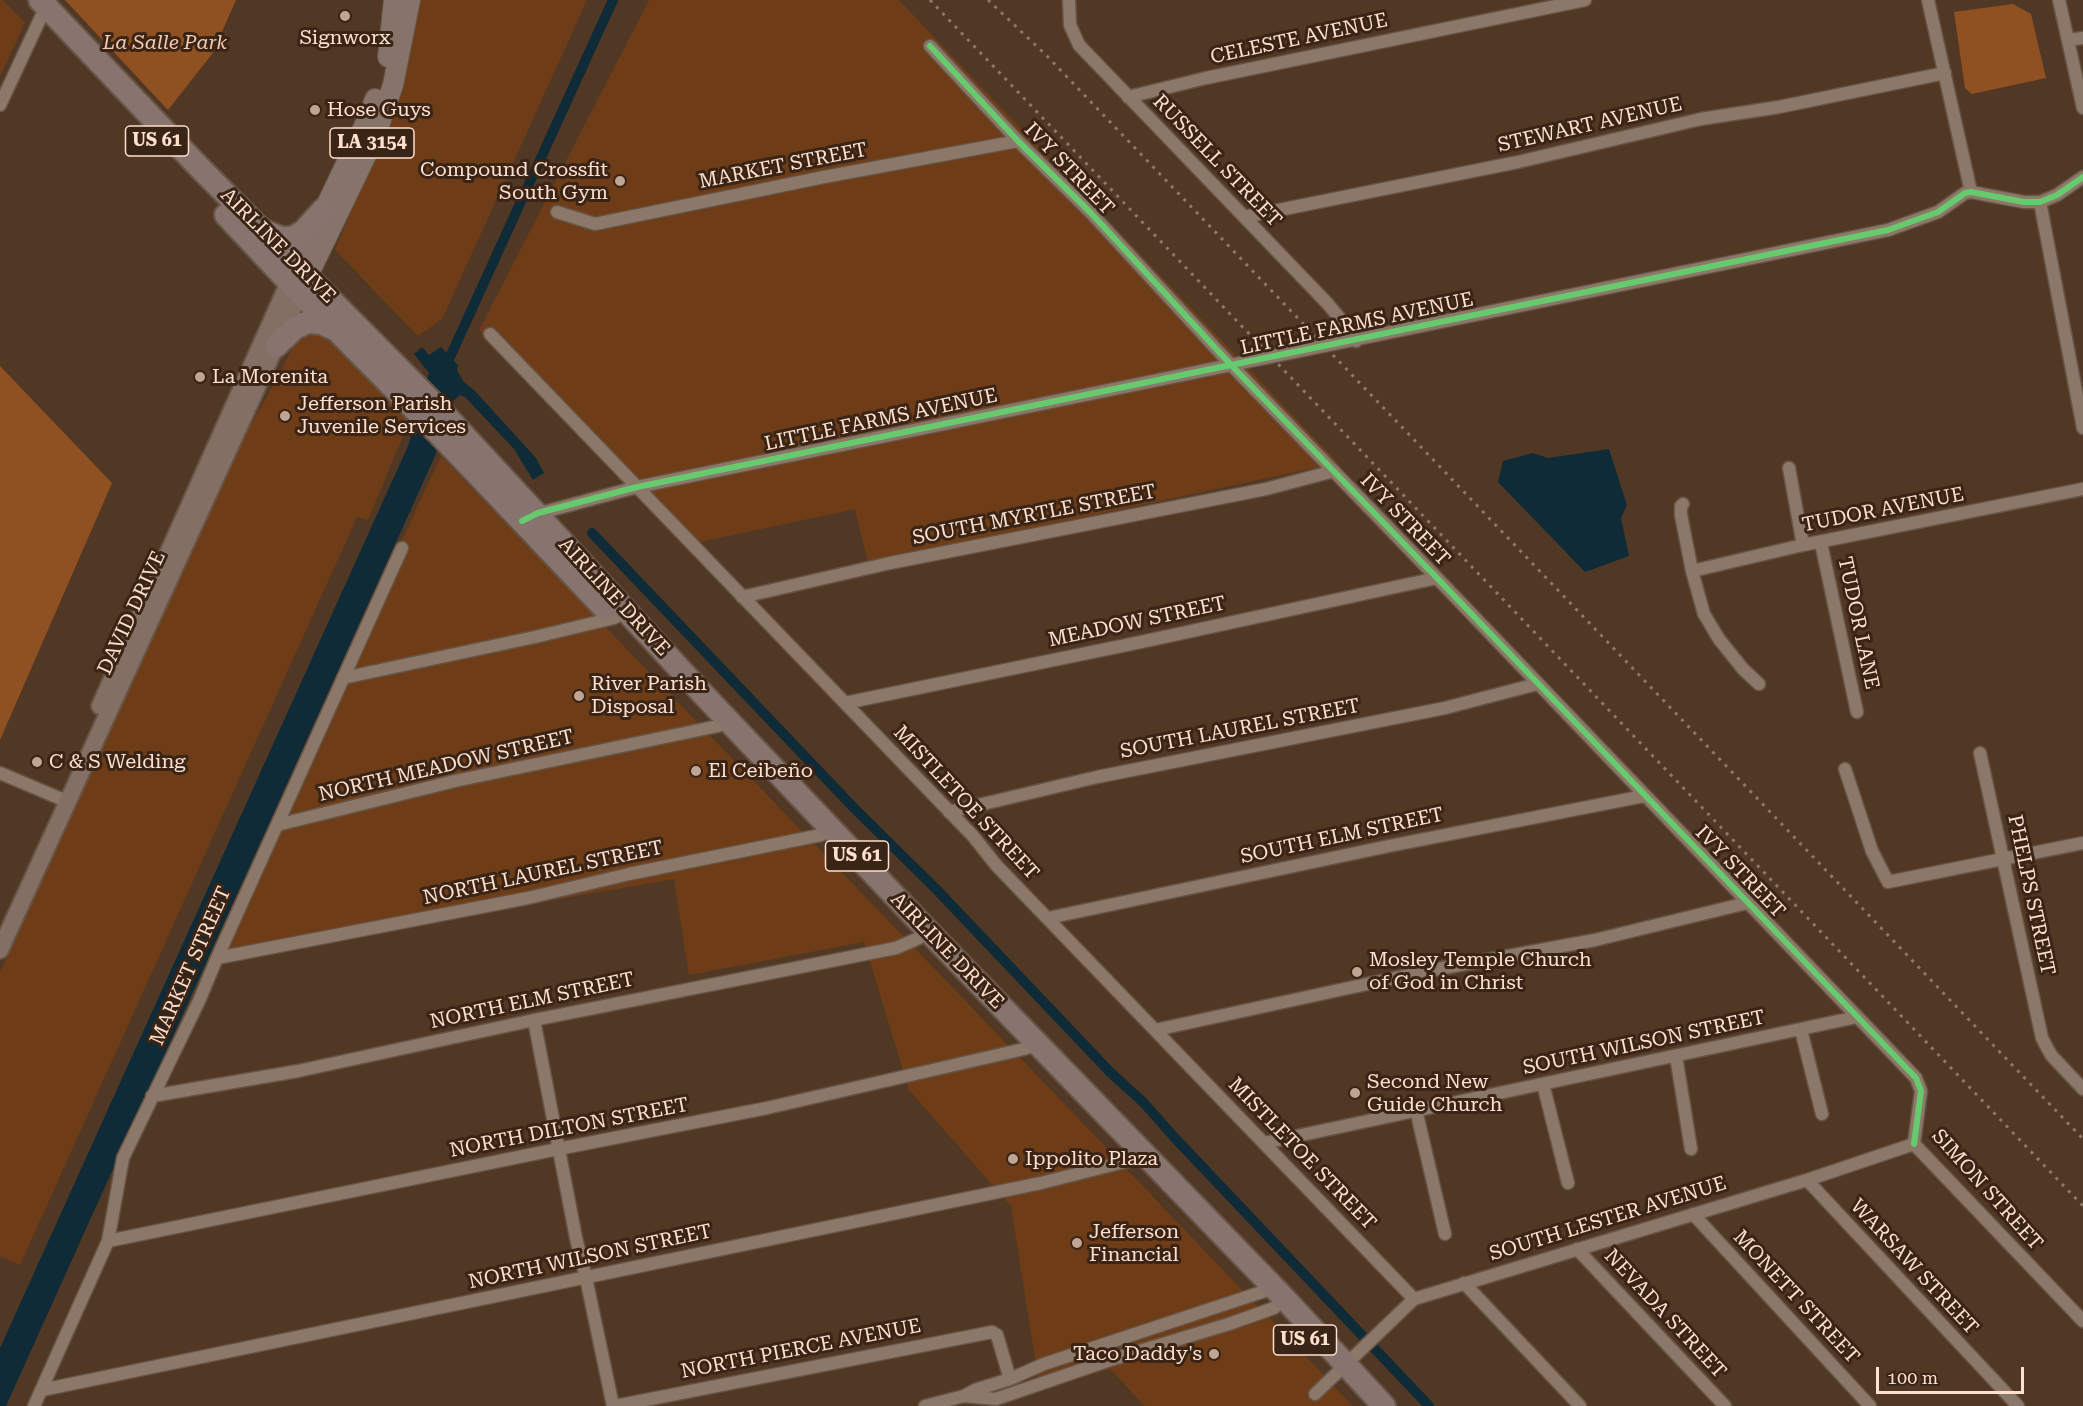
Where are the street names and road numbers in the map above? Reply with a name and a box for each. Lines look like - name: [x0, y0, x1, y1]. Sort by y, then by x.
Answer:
- street label: CELESTE AVENUE: [1208, 9, 1390, 69]
- street label: RUSSELL STREET: [1148, 90, 1286, 232]
- street label: STEWART AVENUE: [1496, 92, 1684, 158]
- street label: IVY STREET: [1019, 118, 1119, 220]
- road number: US 61: [126, 126, 188, 156]
- road number: LA 3154: [330, 128, 414, 158]
- street label: MARKET STREET: [697, 138, 869, 194]
- street label: AIRLINE DRIVE: [215, 183, 341, 309]
- street label: LITTLE FARMS AVENUE: [1238, 288, 1476, 360]
- street label: LITTLE FARMS AVENUE: [762, 384, 1000, 456]
- street label: IVY STREET: [1355, 469, 1455, 571]
- street label: SOUTH MYRTLE STREET: [910, 480, 1158, 550]
- street label: TUDOR AVENUE: [1800, 483, 1966, 537]
- street label: AIRLINE DRIVE: [553, 533, 675, 661]
- street label: DAVID DRIVE: [93, 547, 171, 679]
- street label: TUDOR LANE: [1832, 554, 1884, 692]
- street label: MEADOW STREET: [1046, 591, 1228, 653]
- street label: SOUTH LAUREL STREET: [1118, 694, 1362, 764]
- street label: MISTLETOE STREET: [888, 721, 1044, 885]
- street label: NORTH MEADOW STREET: [316, 725, 576, 807]
- street label: SOUTH ELM STREET: [1238, 803, 1446, 869]
- street label: PHELPS STREET: [2002, 813, 2060, 977]
- street label: IVY STREET: [1690, 821, 1790, 923]
- street label: NORTH LAUREL STREET: [421, 836, 665, 910]
- road number: US 61: [826, 841, 888, 871]
- street label: MARKET STREET: [145, 883, 237, 1049]
- street label: AIRLINE DRIVE: [885, 888, 1009, 1014]
- street label: NORTH ELM STREET: [428, 968, 636, 1034]
- street label: SOUTH WILSON STREET: [1521, 1006, 1767, 1080]
- street label: MISTLETOE STREET: [1223, 1073, 1381, 1235]
- street label: NORTH DILTON STREET: [447, 1093, 691, 1163]
- street label: SIMON STREET: [1926, 1125, 2048, 1255]
- street label: SOUTH LESTER AVENUE: [1487, 1171, 1729, 1267]
- street label: WARSAW STREET: [1845, 1194, 1983, 1340]
- street label: NORTH WILSON STREET: [466, 1219, 714, 1295]
- street label: MONETT STREET: [1728, 1225, 1864, 1369]
- street label: NEVADA STREET: [1599, 1244, 1731, 1384]
- street label: NORTH PIERCE AVENUE: [679, 1314, 923, 1384]
- road number: US 61: [1274, 1325, 1336, 1355]

